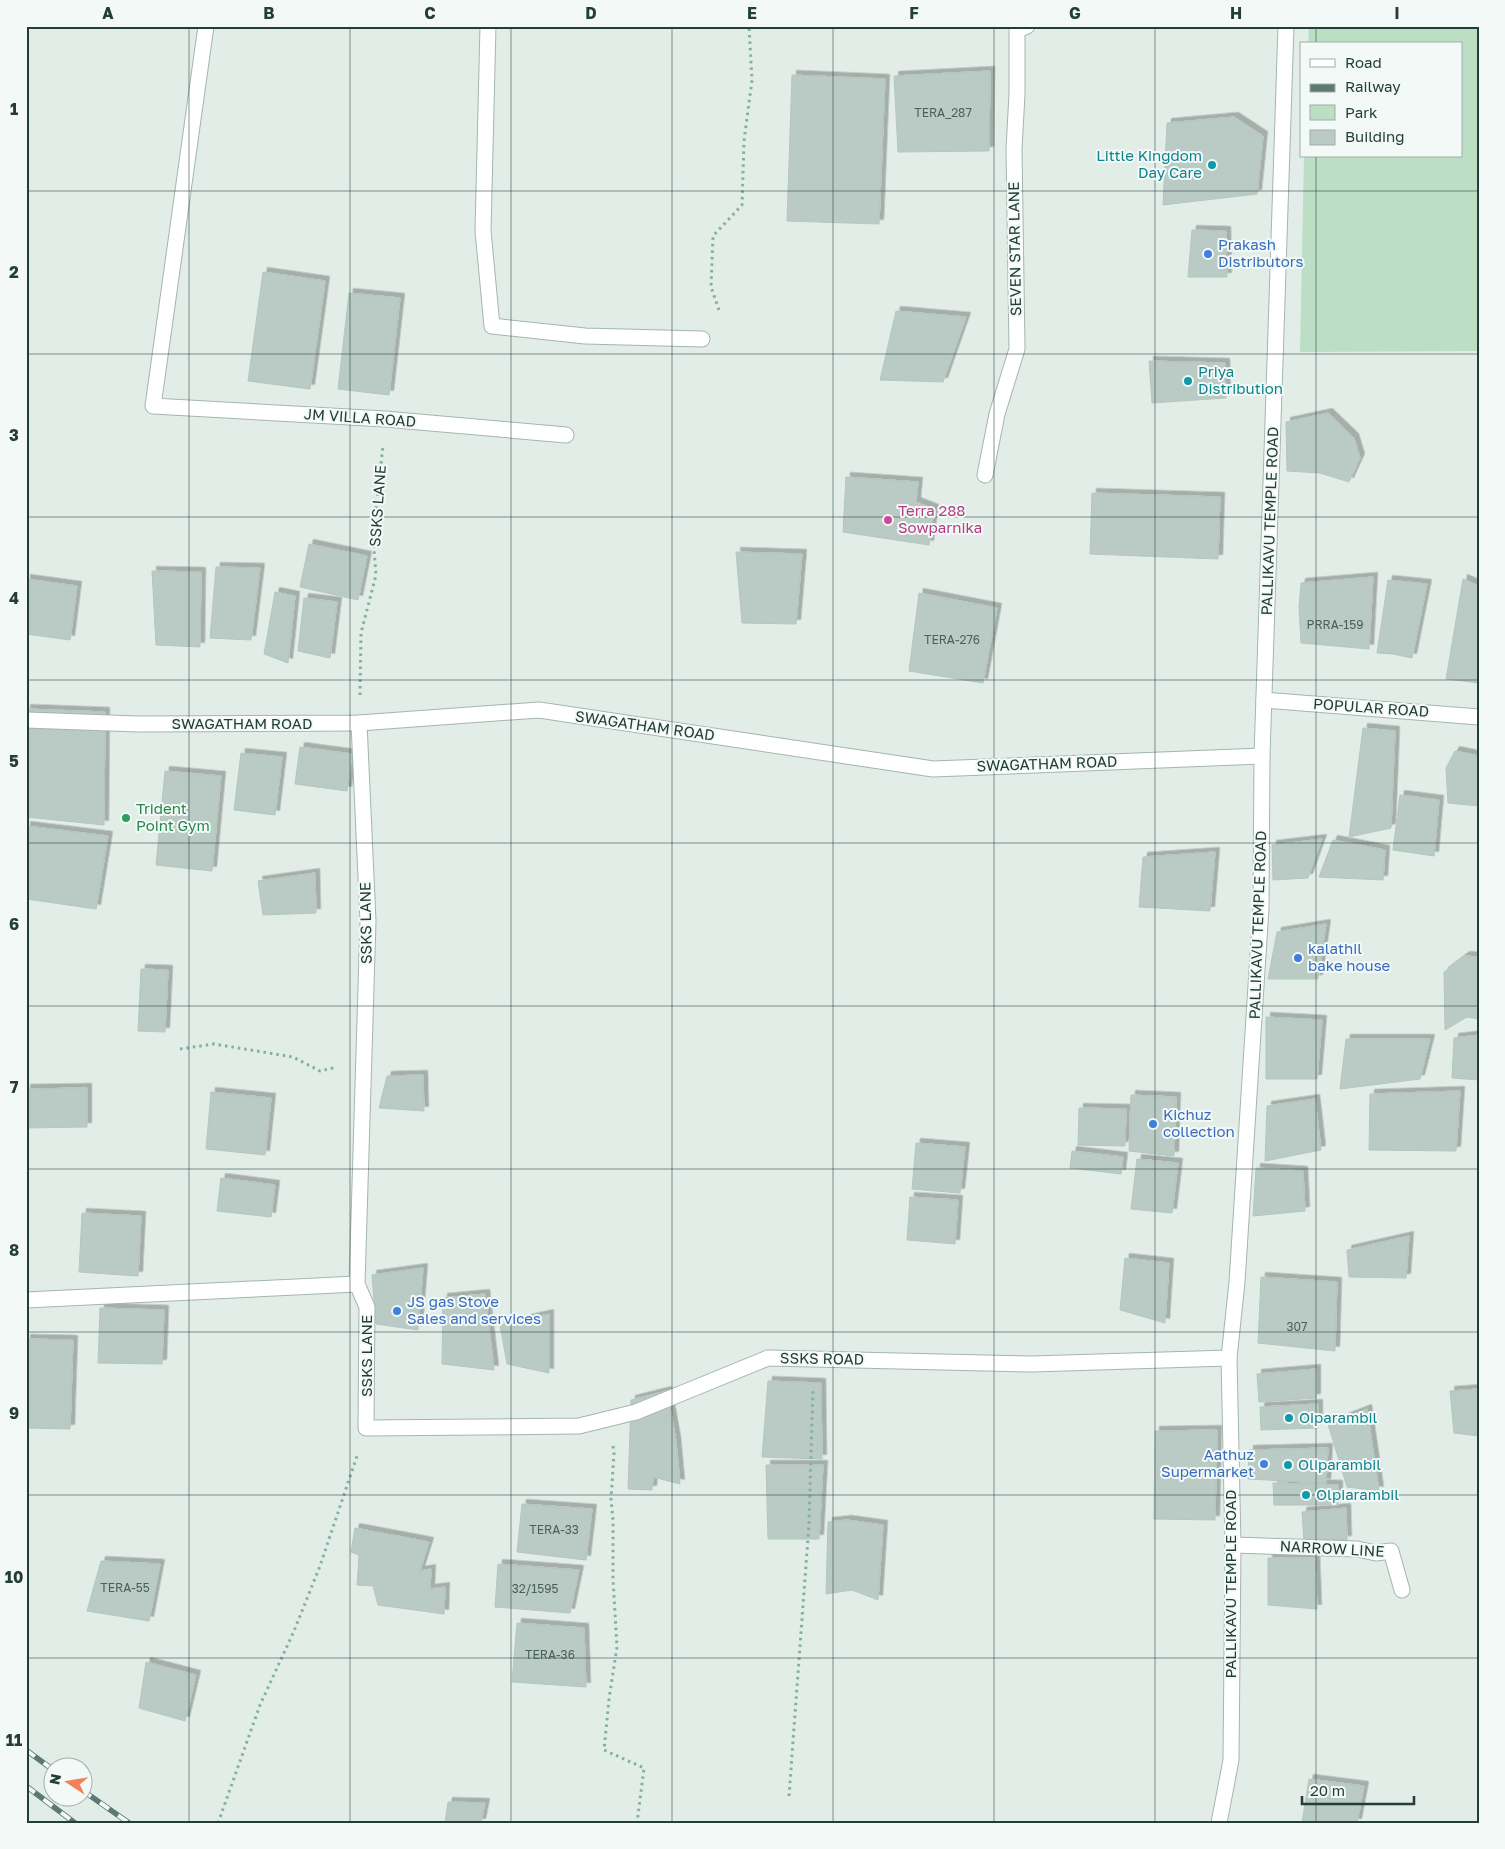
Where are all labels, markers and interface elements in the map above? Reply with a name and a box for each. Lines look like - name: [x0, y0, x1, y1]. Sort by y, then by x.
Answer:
- text: A: [102, 3, 114, 23]
- text: B: [263, 3, 275, 23]
- text: C: [424, 3, 436, 23]
- text: D: [585, 3, 597, 23]
- text: E: [747, 3, 757, 23]
- text: F: [909, 3, 919, 23]
- text: G: [1069, 3, 1081, 23]
- text: H: [1230, 3, 1242, 23]
- text: I: [1394, 3, 1400, 23]
- legend: [1300, 42, 1462, 158]
- text: Road: [1345, 53, 1382, 71]
- text: Railway: [1345, 77, 1401, 95]
- text: 1: [10, 99, 18, 119]
- text: Park: [1345, 103, 1378, 121]
- house number: TERA_287: [914, 105, 972, 120]
- text: Building: [1345, 127, 1405, 145]
- place label: Little Kingdom Day Care: [1096, 146, 1202, 181]
- marker: Little Kingdom Day Care: [1206, 159, 1218, 171]
- street label: SEVEN STAR LANE: [1004, 182, 1024, 316]
- place label: Prakash Distributors: [1218, 235, 1303, 270]
- marker: Prakash Distributors: [1202, 248, 1214, 260]
- text: 2: [9, 262, 19, 282]
- place label: Priya Distribution: [1198, 362, 1283, 397]
- marker: Priya Distribution: [1182, 375, 1194, 387]
- street label: JM VILLA ROAD: [303, 404, 417, 430]
- text: 3: [9, 425, 19, 445]
- street label: PALLIKAVU TEMPLE ROAD: [1257, 426, 1281, 616]
- street label: SSKS LANE: [365, 464, 389, 548]
- place label: Terra 288 Sowparnika: [898, 501, 982, 536]
- marker: Terra 288 Sowparnika: [882, 514, 894, 526]
- text: 4: [9, 588, 19, 608]
- house number: PRRA-159: [1307, 617, 1363, 632]
- house number: TERA-276: [924, 632, 980, 647]
- street label: POPULAR ROAD: [1312, 694, 1430, 720]
- street label: SWAGATHAM ROAD: [574, 706, 716, 744]
- street label: SWAGATHAM ROAD: [172, 714, 312, 732]
- text: 5: [9, 751, 19, 771]
- street label: SWAGATHAM ROAD: [976, 752, 1118, 774]
- place label: Trident Point Gym: [136, 799, 210, 834]
- marker: Trident Point Gym: [120, 812, 132, 824]
- street label: PALLIKAVU TEMPLE ROAD: [1245, 830, 1269, 1020]
- street label: SSKS LANE: [355, 882, 375, 964]
- text: 6: [9, 914, 19, 934]
- place label: kalathil bake house: [1308, 939, 1391, 974]
- marker: kalathil bake house: [1292, 952, 1304, 964]
- text: 7: [10, 1077, 19, 1097]
- place label: Kichuz collection: [1163, 1105, 1235, 1140]
- marker: Kichuz collection: [1147, 1118, 1159, 1130]
- text: 8: [9, 1240, 19, 1260]
- place label: JS gas Stove Sales and services: [407, 1292, 541, 1327]
- marker: JS gas Stove Sales and services: [391, 1305, 403, 1317]
- street label: SSKS LANE: [357, 1315, 375, 1397]
- house number: 307: [1287, 1319, 1307, 1334]
- street label: SSKS ROAD: [780, 1348, 864, 1368]
- text: 9: [9, 1403, 19, 1423]
- place label: Oiparambil: [1299, 1408, 1378, 1426]
- marker: Oiparambil: [1283, 1412, 1295, 1424]
- place label: Aathuz Supermarket: [1161, 1445, 1254, 1480]
- place label: Oliparambil: [1298, 1455, 1381, 1473]
- marker: Aathuz Supermarket: [1258, 1458, 1270, 1470]
- marker: Oliparambil: [1282, 1459, 1294, 1471]
- place label: Olpiarambil: [1316, 1485, 1399, 1503]
- marker: Olpiarambil: [1300, 1489, 1312, 1501]
- street label: PALLIKAVU TEMPLE ROAD: [1221, 1490, 1239, 1678]
- house number: TERA-33: [529, 1522, 579, 1537]
- street label: NARROW LINE: [1279, 1536, 1385, 1560]
- text: 10: [5, 1567, 23, 1587]
- house number: TERA-55: [100, 1580, 150, 1595]
- house number: 32/1595: [512, 1581, 558, 1596]
- house number: TERA-36: [525, 1647, 575, 1662]
- text: 11: [6, 1730, 22, 1750]
- north arrow: [42, 1756, 92, 1806]
- text: N: [45, 1772, 64, 1786]
- scale bar: [1302, 1774, 1415, 1806]
- text: 20 m: [1310, 1781, 1345, 1799]

